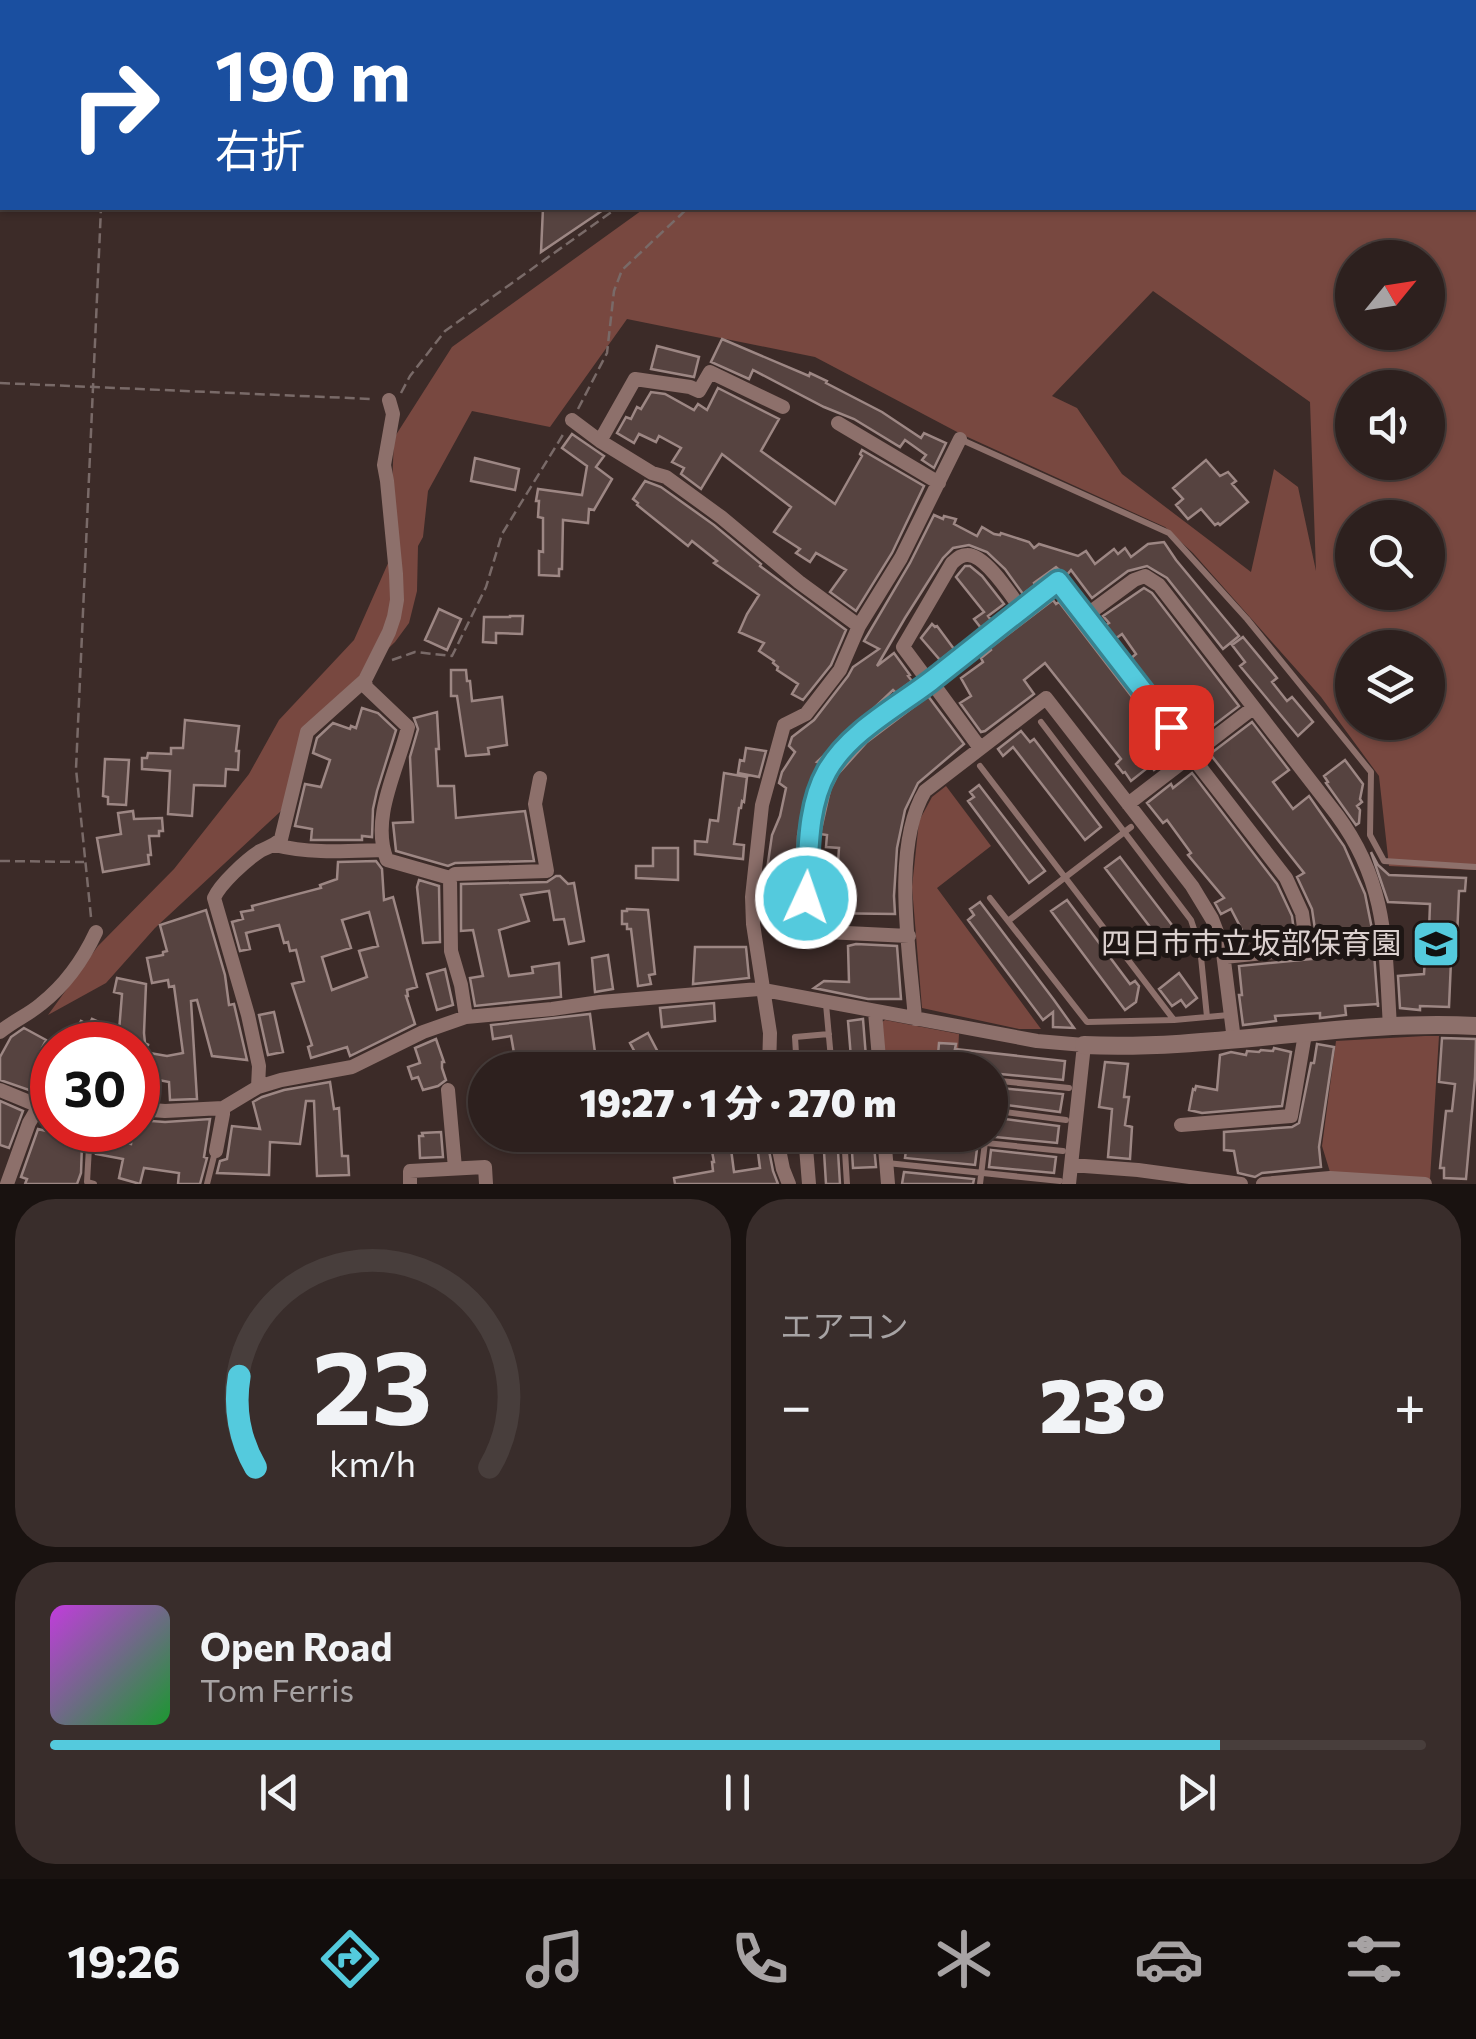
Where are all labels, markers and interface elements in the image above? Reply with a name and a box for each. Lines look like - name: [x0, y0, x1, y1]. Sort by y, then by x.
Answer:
- text: 190 m: [215, 30, 411, 115]
- icon: right: [50, 40, 180, 170]
- text: 右折: [215, 121, 305, 176]
- north arrow: [1335, 240, 1445, 350]
- map controls: [1335, 240, 1445, 740]
- button: sound: [1335, 370, 1445, 480]
- button: search: [1335, 500, 1445, 610]
- button: layers: [1335, 630, 1445, 740]
- pin: [1129, 685, 1214, 770]
- icon: arrive: [1144, 700, 1199, 755]
- position arrow: [754, 846, 858, 950]
- school or university icon: 四日市市立坂部保育園: [1410, 918, 1462, 970]
- place label: 四日市市立坂部保育園: [1101, 923, 1401, 960]
- speed limit sign: 30: [30, 1022, 160, 1152]
- text: 19:27 · 1 分 · 270 m: [580, 1078, 896, 1125]
- text: エアコン: [781, 1305, 909, 1345]
- text: 23: [313, 1319, 433, 1446]
- text: 23°: [1040, 1357, 1166, 1448]
- text: −: [781, 1370, 812, 1437]
- text: +: [1394, 1370, 1426, 1437]
- text: km/h: [329, 1441, 416, 1484]
- text: Open Road: [200, 1622, 393, 1669]
- text: Tom Ferris: [200, 1669, 354, 1709]
- icon: previous: [252, 1765, 307, 1820]
- icon: pause: [710, 1765, 765, 1820]
- icon: next: [1169, 1765, 1224, 1820]
- icon: directions: [315, 1924, 385, 1994]
- icon: music: [520, 1924, 590, 1994]
- icon: phone: [725, 1924, 795, 1994]
- icon: climate: [929, 1924, 999, 1994]
- icon: car: [1134, 1924, 1204, 1994]
- icon: filters: [1339, 1924, 1409, 1994]
- text: 19:26: [67, 1932, 180, 1987]

